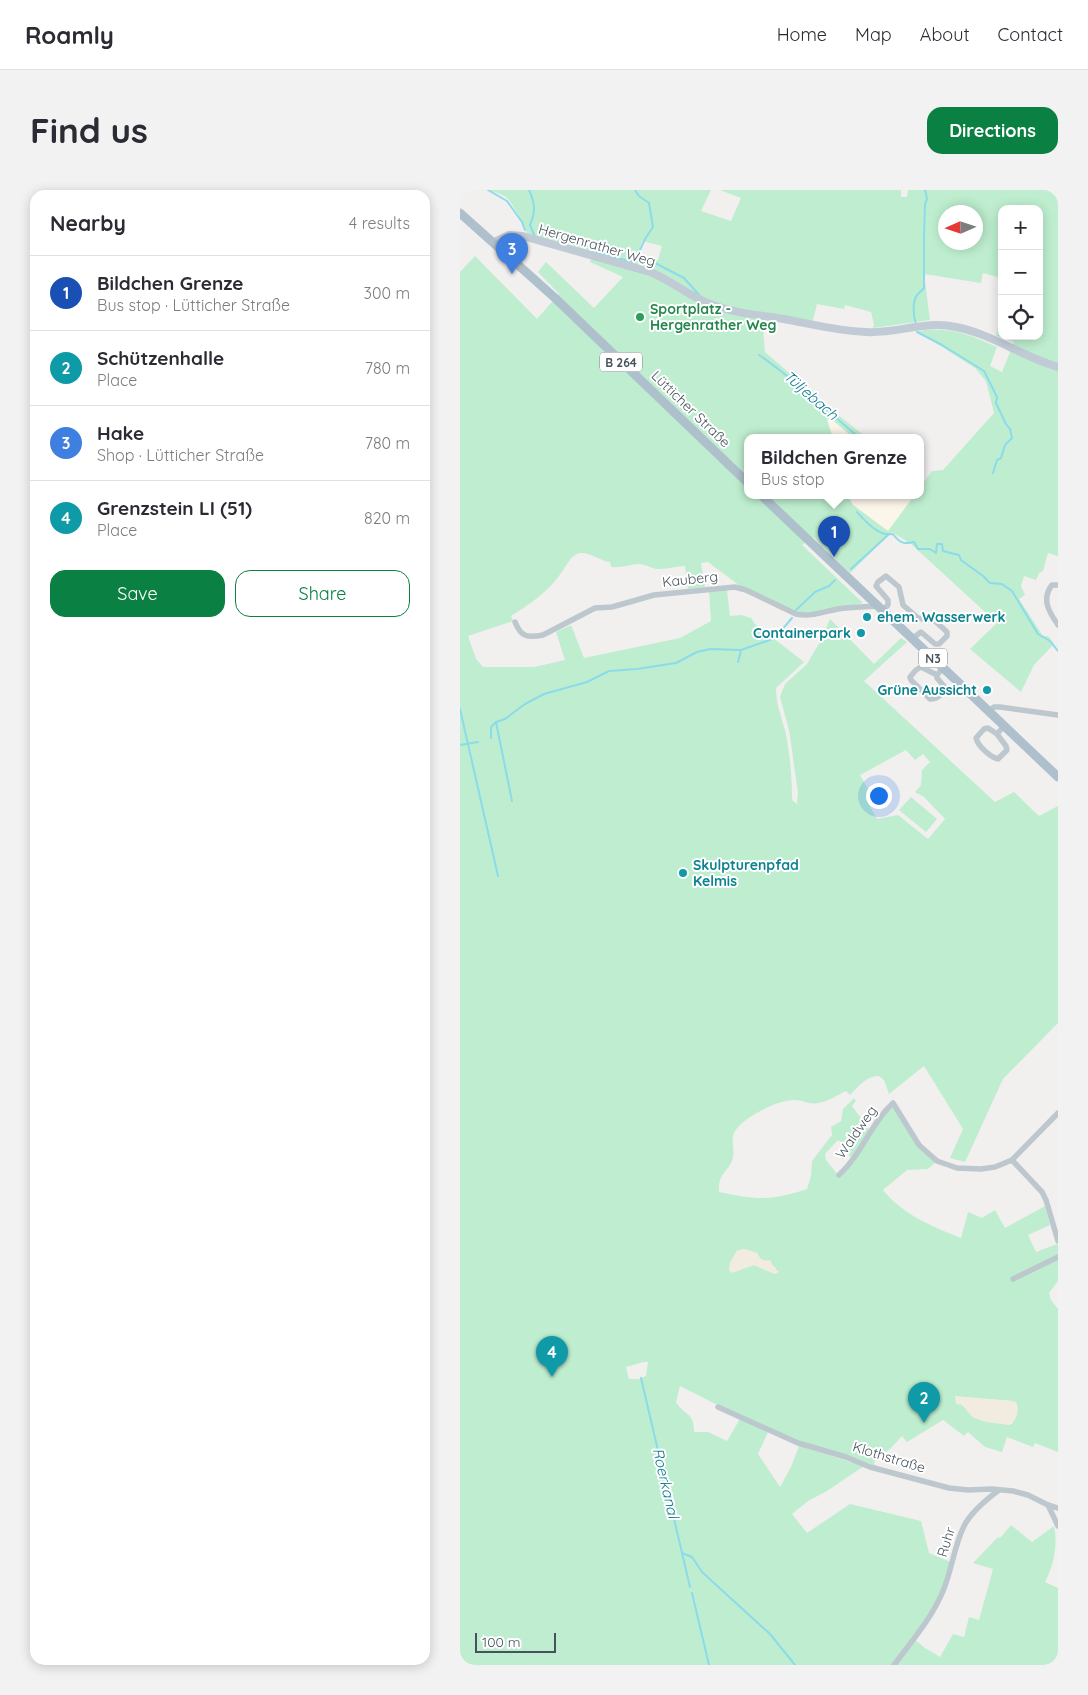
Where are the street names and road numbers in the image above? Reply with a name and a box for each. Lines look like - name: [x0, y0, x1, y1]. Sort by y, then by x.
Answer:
- street label: Hergenrather Weg: [536, 220, 658, 270]
- road number: B 264: [600, 352, 642, 372]
- street label: Lütticher Straße: [648, 367, 734, 451]
- street label: Kauberg: [661, 567, 719, 591]
- road number: N3: [919, 648, 947, 668]
- street label: Waldweg: [831, 1102, 881, 1162]
- street label: Klothstraße: [850, 1437, 928, 1477]
- street label: Ruhr: [933, 1524, 959, 1559]

